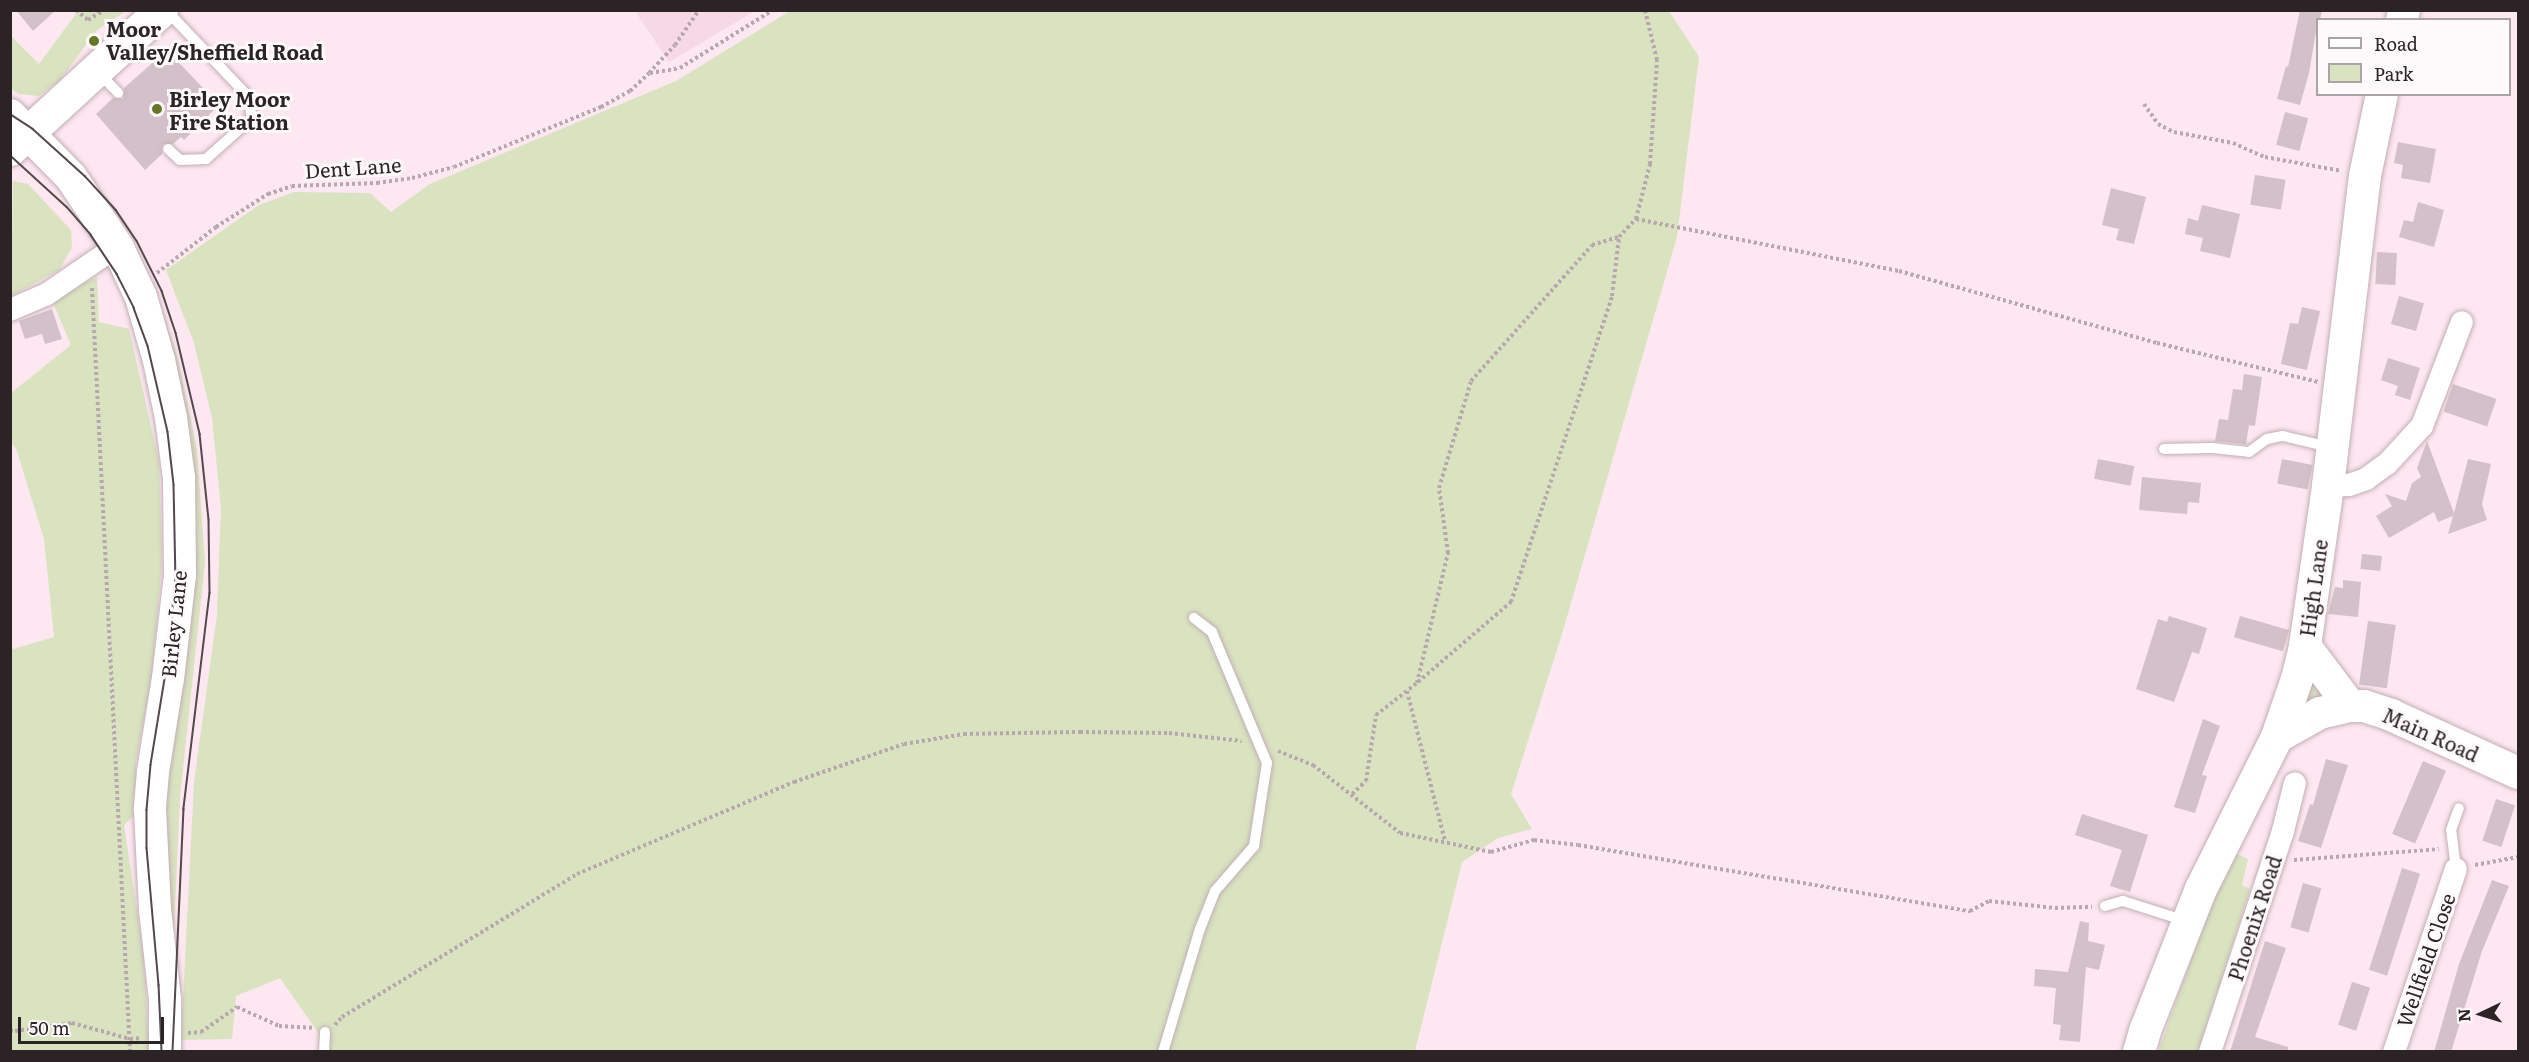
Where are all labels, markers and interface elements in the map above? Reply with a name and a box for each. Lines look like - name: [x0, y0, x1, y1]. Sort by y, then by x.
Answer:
- place label: Moor Valley/Sheffield Road: [106, 17, 323, 64]
- legend: [2316, 18, 2511, 96]
- text: Road: [2374, 30, 2418, 57]
- marker: Moor Valley/Sheffield Road: [87, 34, 101, 48]
- text: Park: [2374, 60, 2413, 87]
- place label: Birley Moor Fire Station: [169, 86, 290, 133]
- marker: Birley Moor Fire Station: [150, 102, 164, 116]
- street label: Dent Lane: [304, 152, 402, 182]
- street label: High Lane: [2294, 538, 2332, 638]
- street label: Birley Lane: [155, 569, 191, 679]
- street label: Main Road: [2379, 702, 2483, 766]
- street label: Phoenix Road: [2222, 852, 2286, 984]
- street label: Wellfield Close: [2391, 890, 2459, 1030]
- north arrow: [2451, 984, 2511, 1044]
- scale bar: [21, 1005, 166, 1043]
- text: N: [2451, 1008, 2475, 1023]
- text: 50 m: [29, 1014, 70, 1041]

